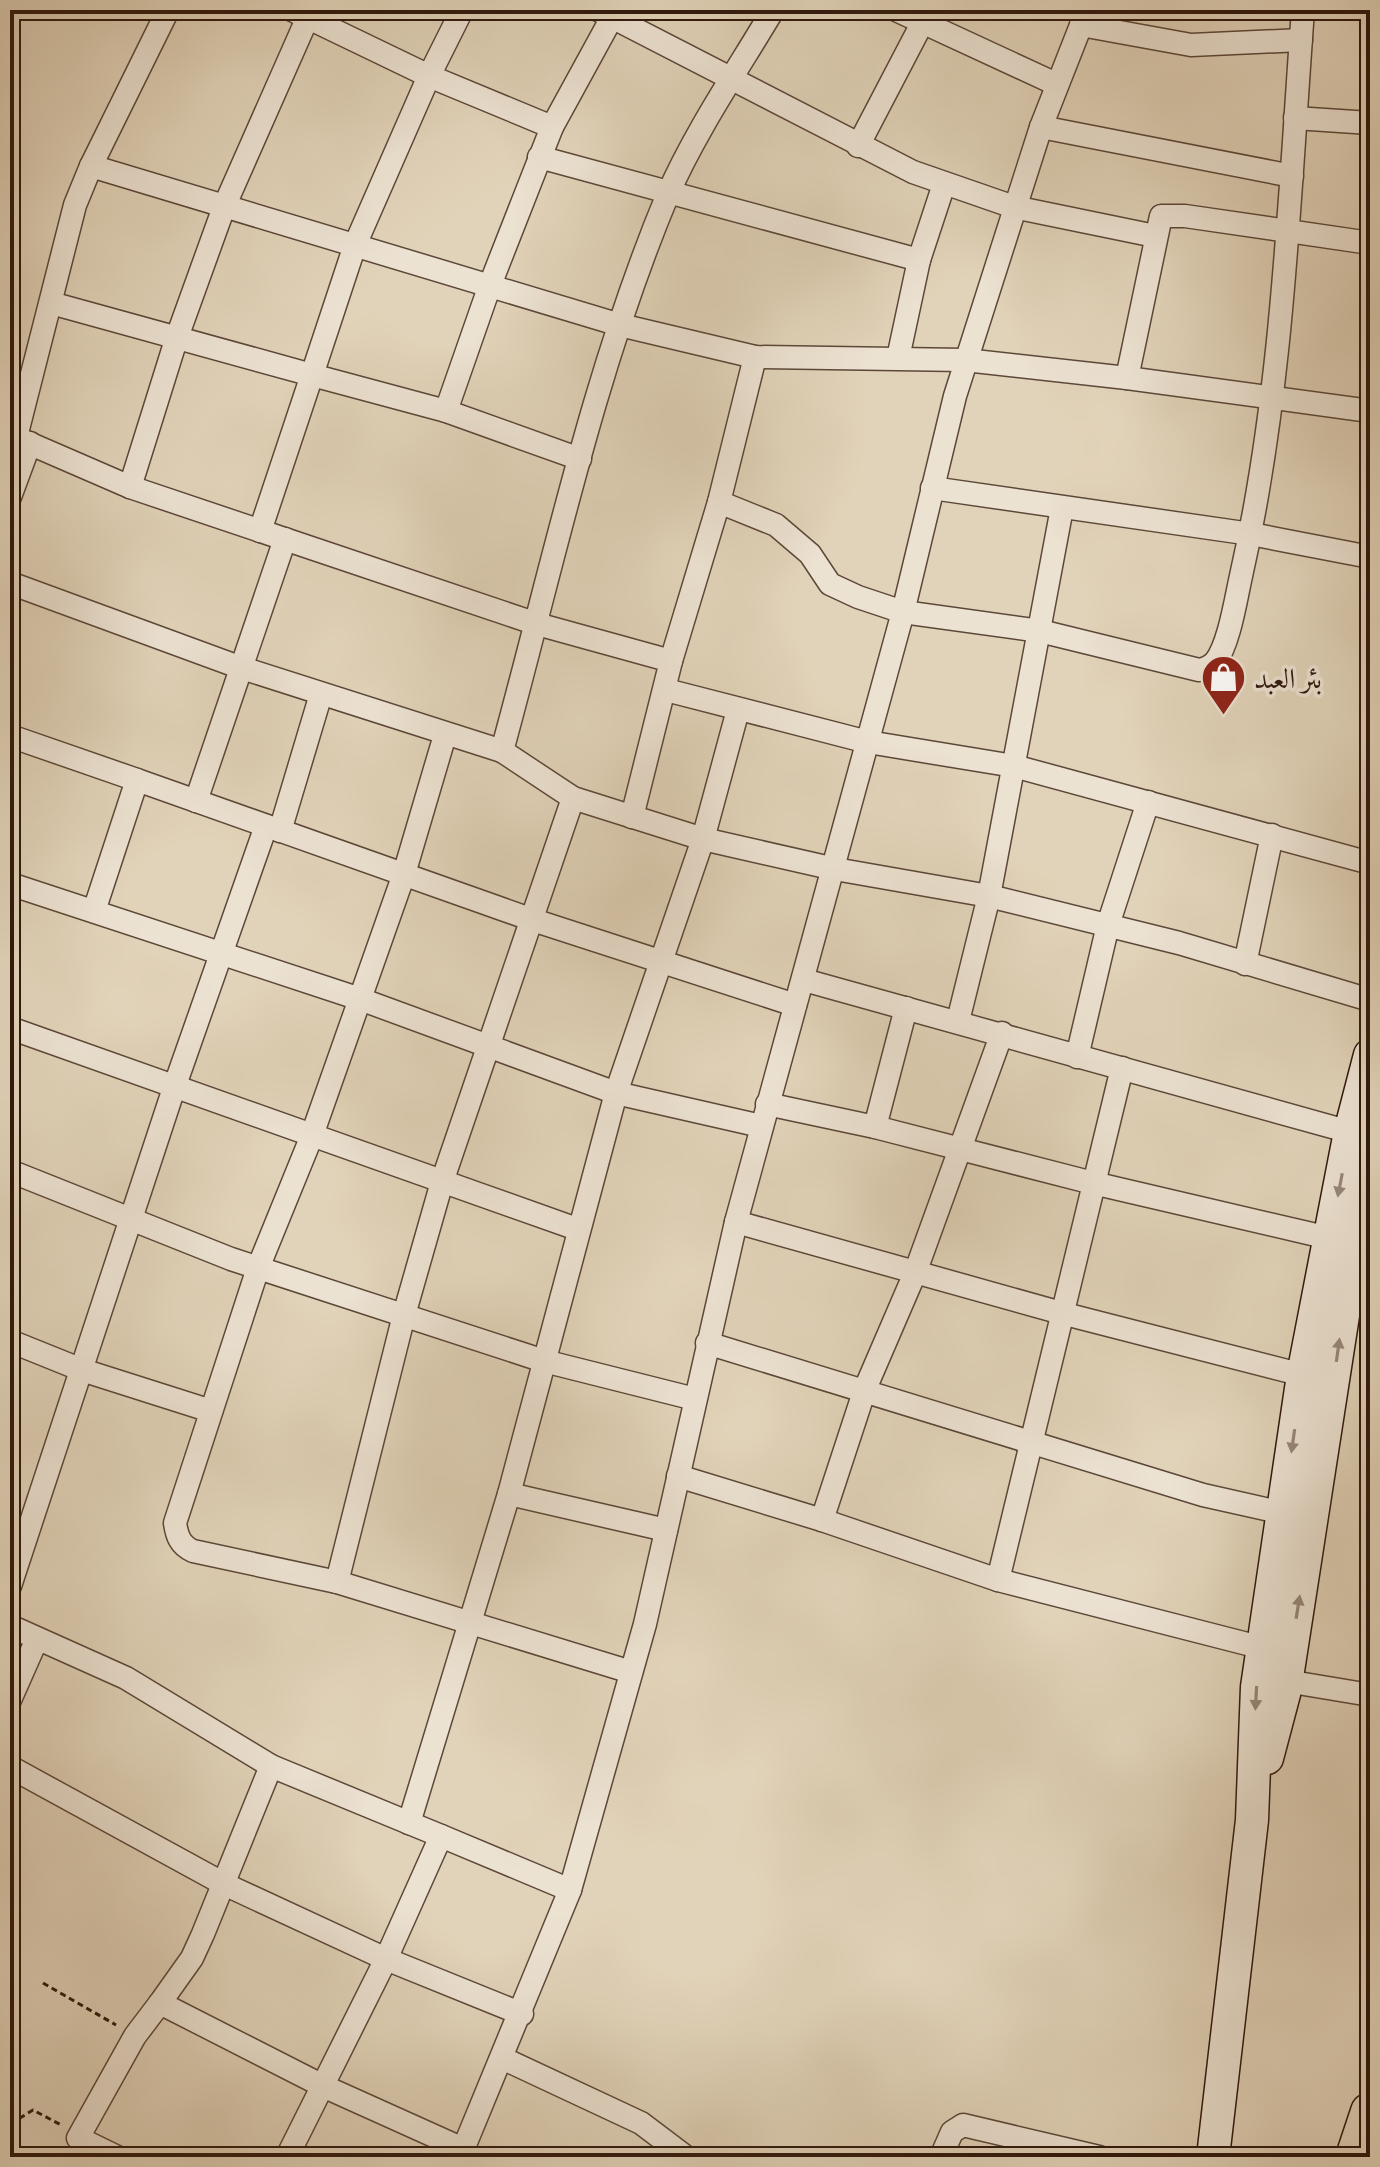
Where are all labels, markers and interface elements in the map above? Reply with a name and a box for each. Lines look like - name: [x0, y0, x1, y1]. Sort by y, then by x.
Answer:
- shop icon: بئر العبد: [1199, 654, 1247, 717]
- place label: بئر العبد: [1254, 662, 1322, 697]
- one-way arrow: [1333, 1173, 1345, 1198]
- one-way arrow: [1332, 1337, 1345, 1362]
- one-way arrow: [1286, 1429, 1299, 1454]
- one-way arrow: [1292, 1594, 1305, 1619]
- one-way arrow: [1250, 1686, 1263, 1711]

